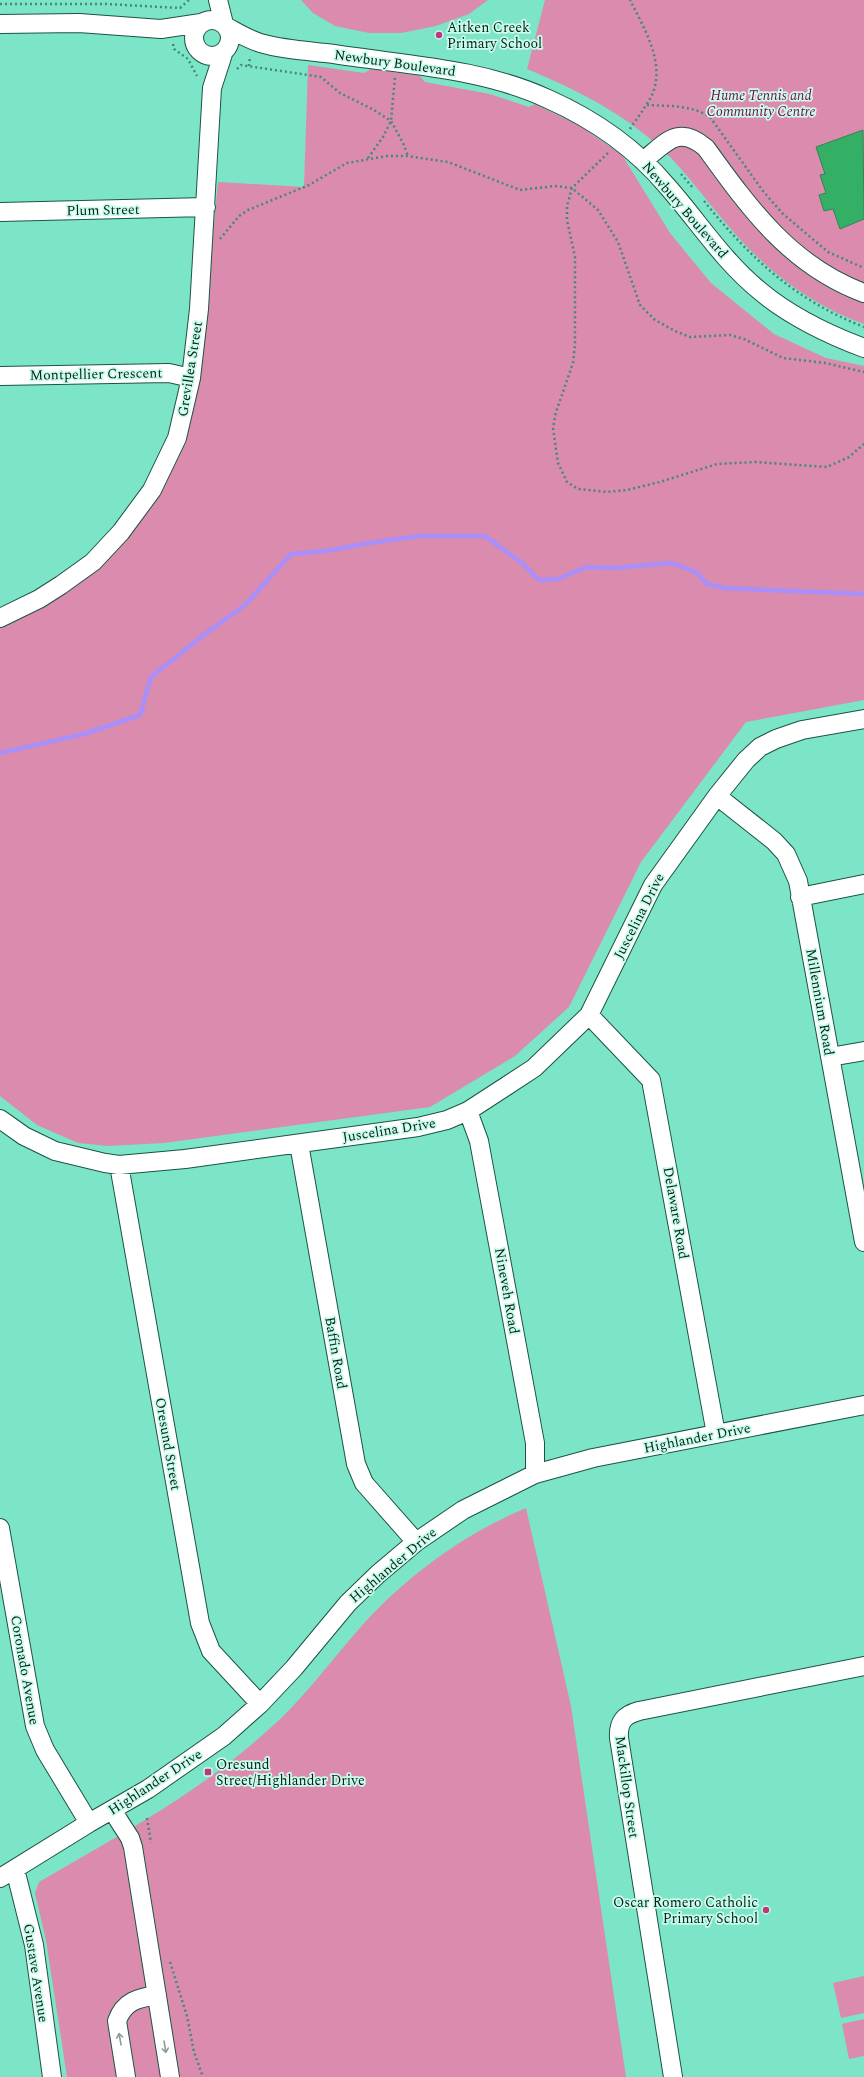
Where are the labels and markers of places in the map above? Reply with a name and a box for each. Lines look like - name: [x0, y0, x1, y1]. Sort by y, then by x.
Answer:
- place label: Aitken Creek Primary School: [447, 17, 542, 54]
- marker: Aitken Creek Primary School: [434, 30, 444, 40]
- place label: Oresund Street/Highlander Drive: [216, 1754, 365, 1791]
- marker: Oresund Street/Highlander Drive: [203, 1767, 213, 1777]
- place label: Oscar Romero Catholic Primary School: [613, 1892, 758, 1929]
- marker: Oscar Romero Catholic Primary School: [761, 1905, 771, 1915]

